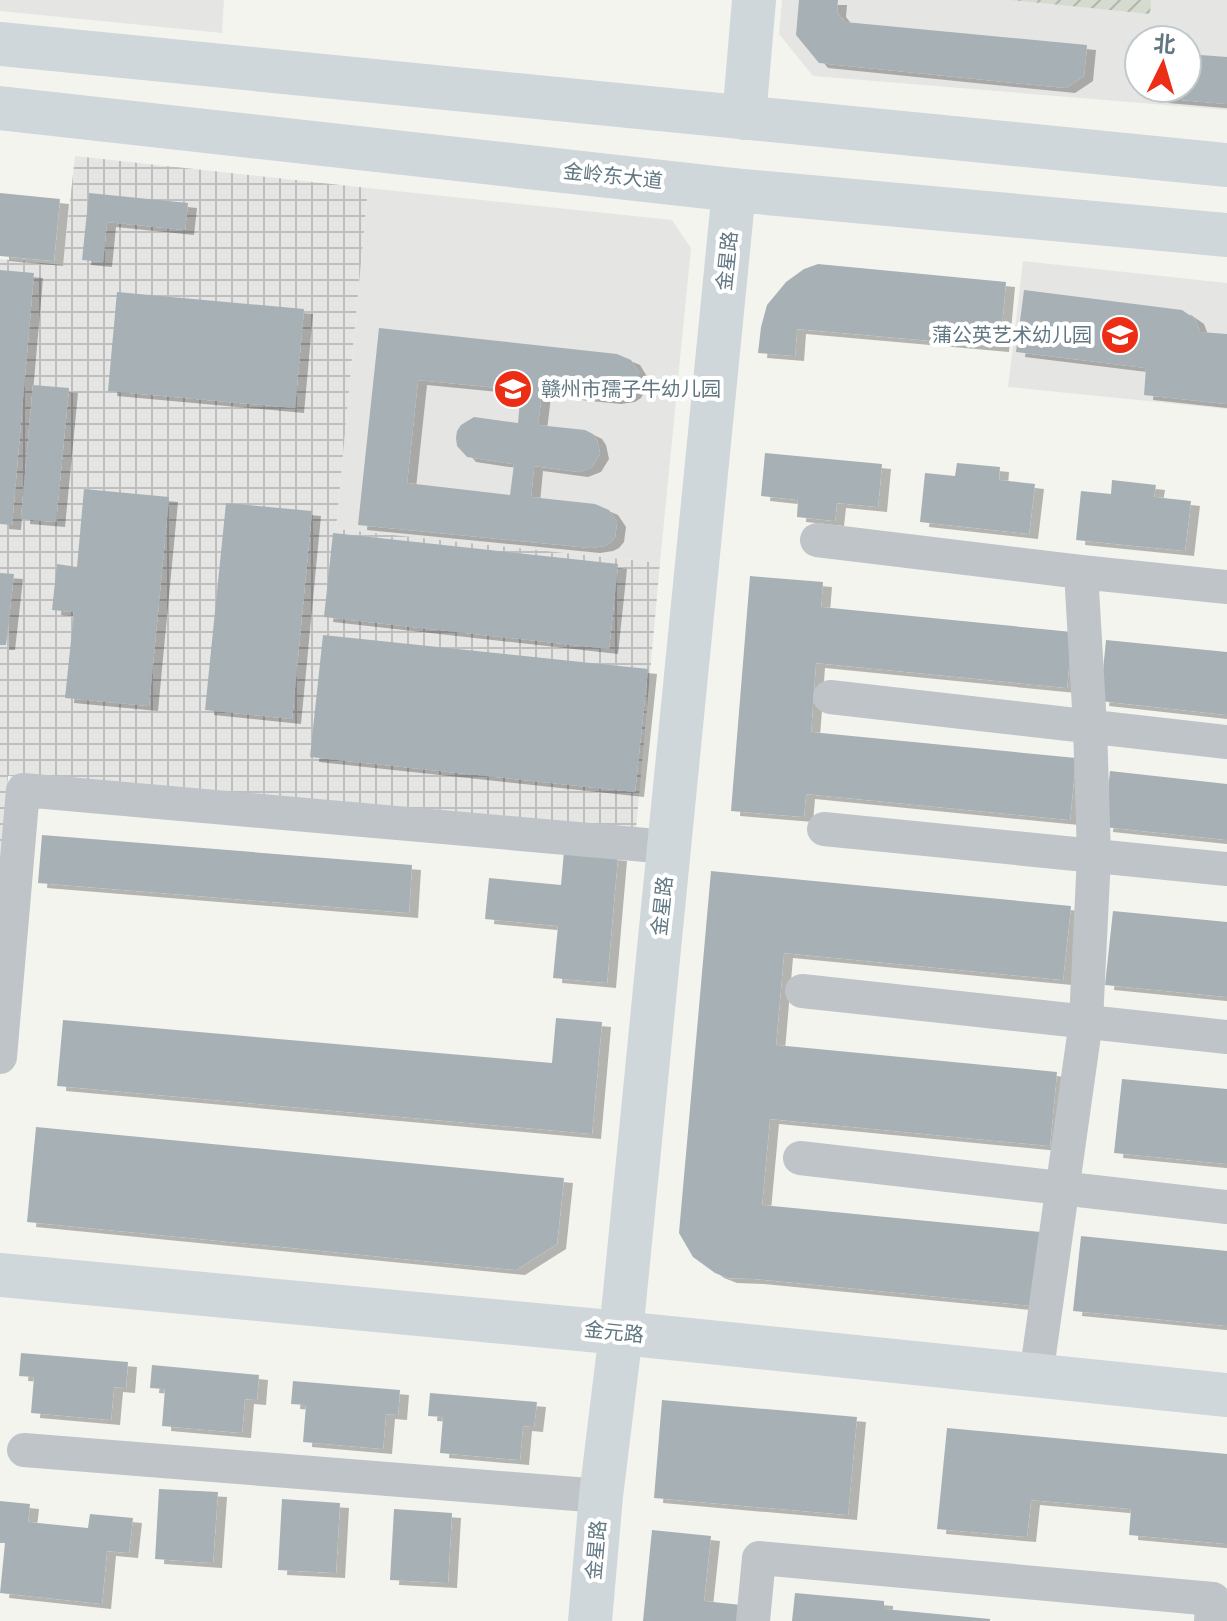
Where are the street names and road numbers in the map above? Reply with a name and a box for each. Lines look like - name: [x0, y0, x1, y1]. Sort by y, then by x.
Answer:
- street label: 金岭东大道: [562, 158, 664, 195]
- street label: 金星路: [711, 230, 744, 292]
- street label: 金星路: [646, 875, 679, 937]
- street label: 金元路: [583, 1316, 645, 1349]
- street label: 金星路: [580, 1519, 613, 1581]

